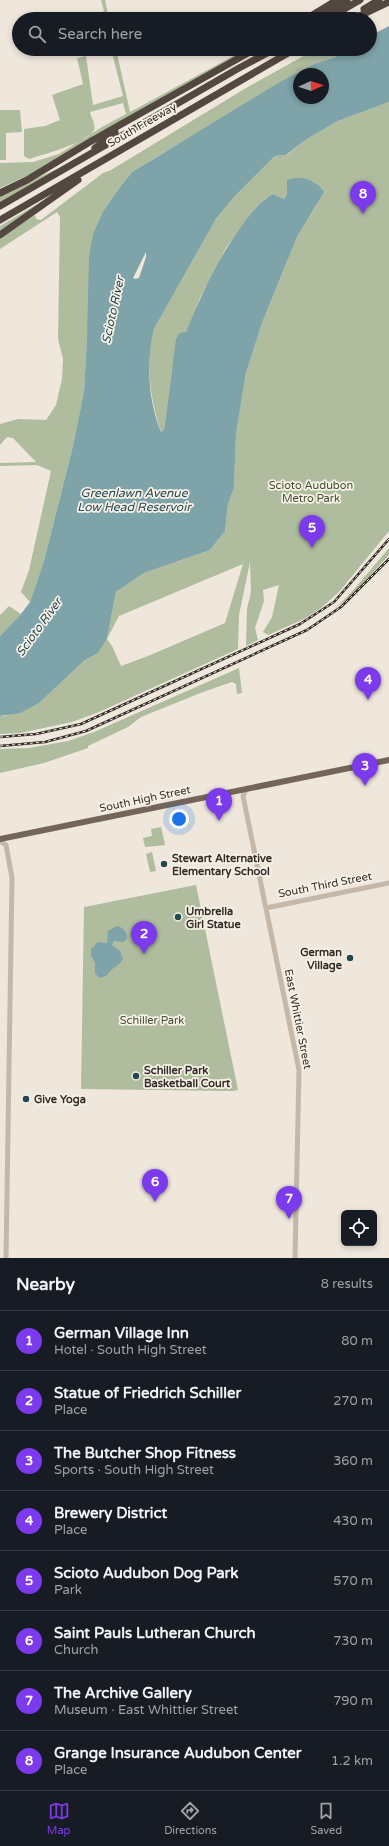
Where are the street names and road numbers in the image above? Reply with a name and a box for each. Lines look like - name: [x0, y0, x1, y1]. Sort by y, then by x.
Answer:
- street label: South Freeway: [105, 100, 179, 150]
- street label: South High Street: [98, 783, 192, 815]
- street label: South Third Street: [277, 870, 373, 900]
- street label: East Whittier Street: [282, 968, 314, 1070]

